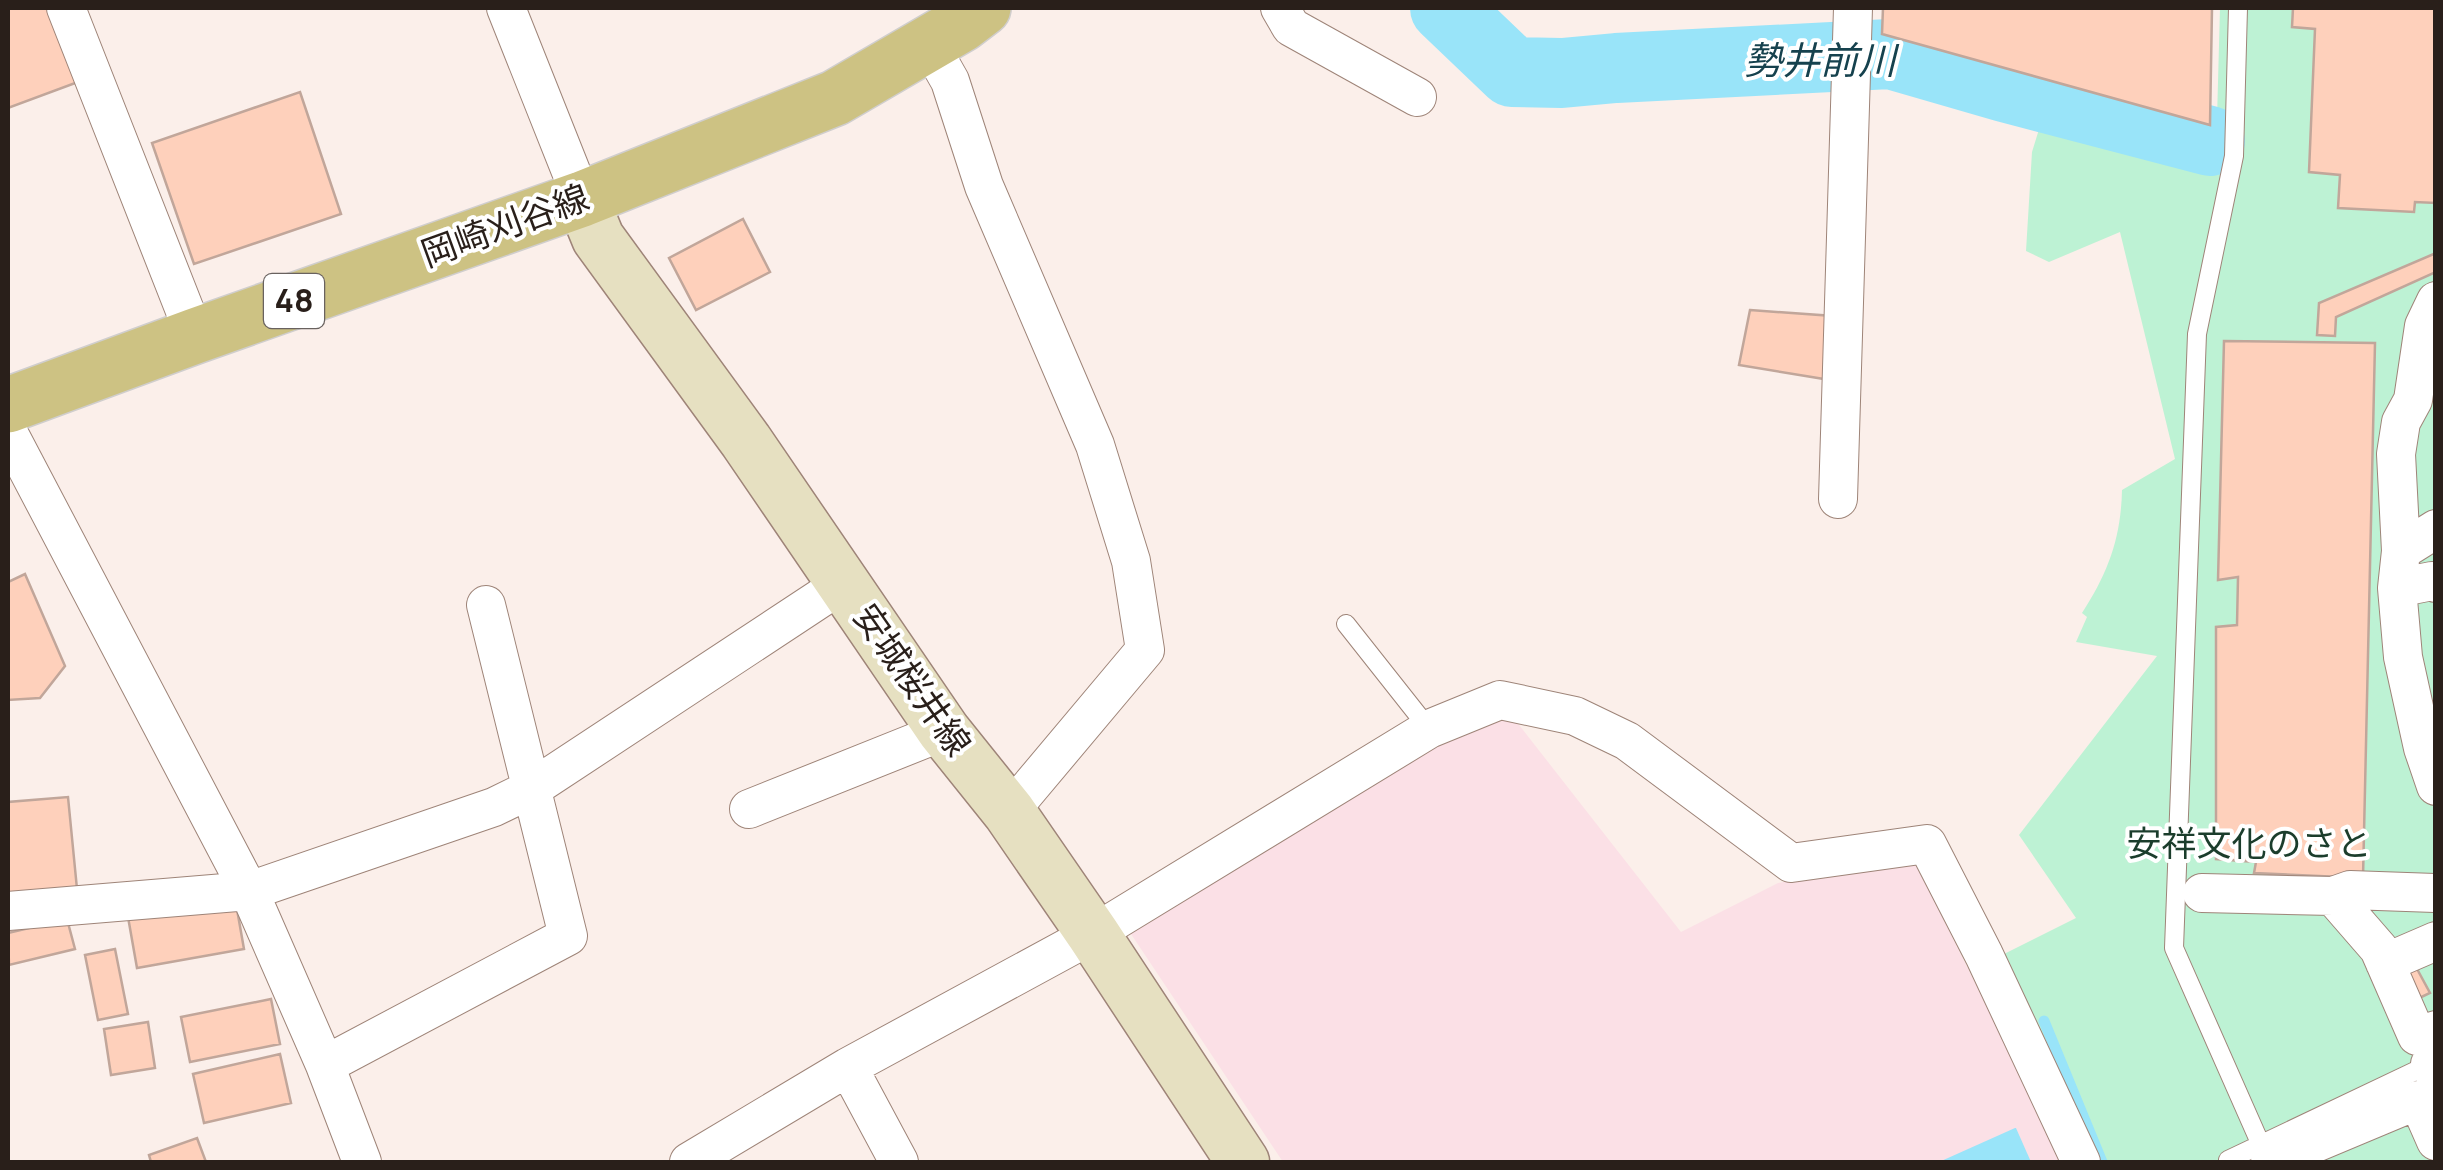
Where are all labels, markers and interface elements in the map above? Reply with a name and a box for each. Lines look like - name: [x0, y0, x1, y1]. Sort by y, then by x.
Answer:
- water label: 勢井前川: [1744, 33, 1900, 85]
- street label: 岡崎刈谷線: [414, 173, 595, 278]
- road number: 48: [264, 274, 324, 328]
- street label: 安城桜井線: [843, 594, 983, 765]
- park label: 安祥文化のさと: [2126, 819, 2372, 867]

